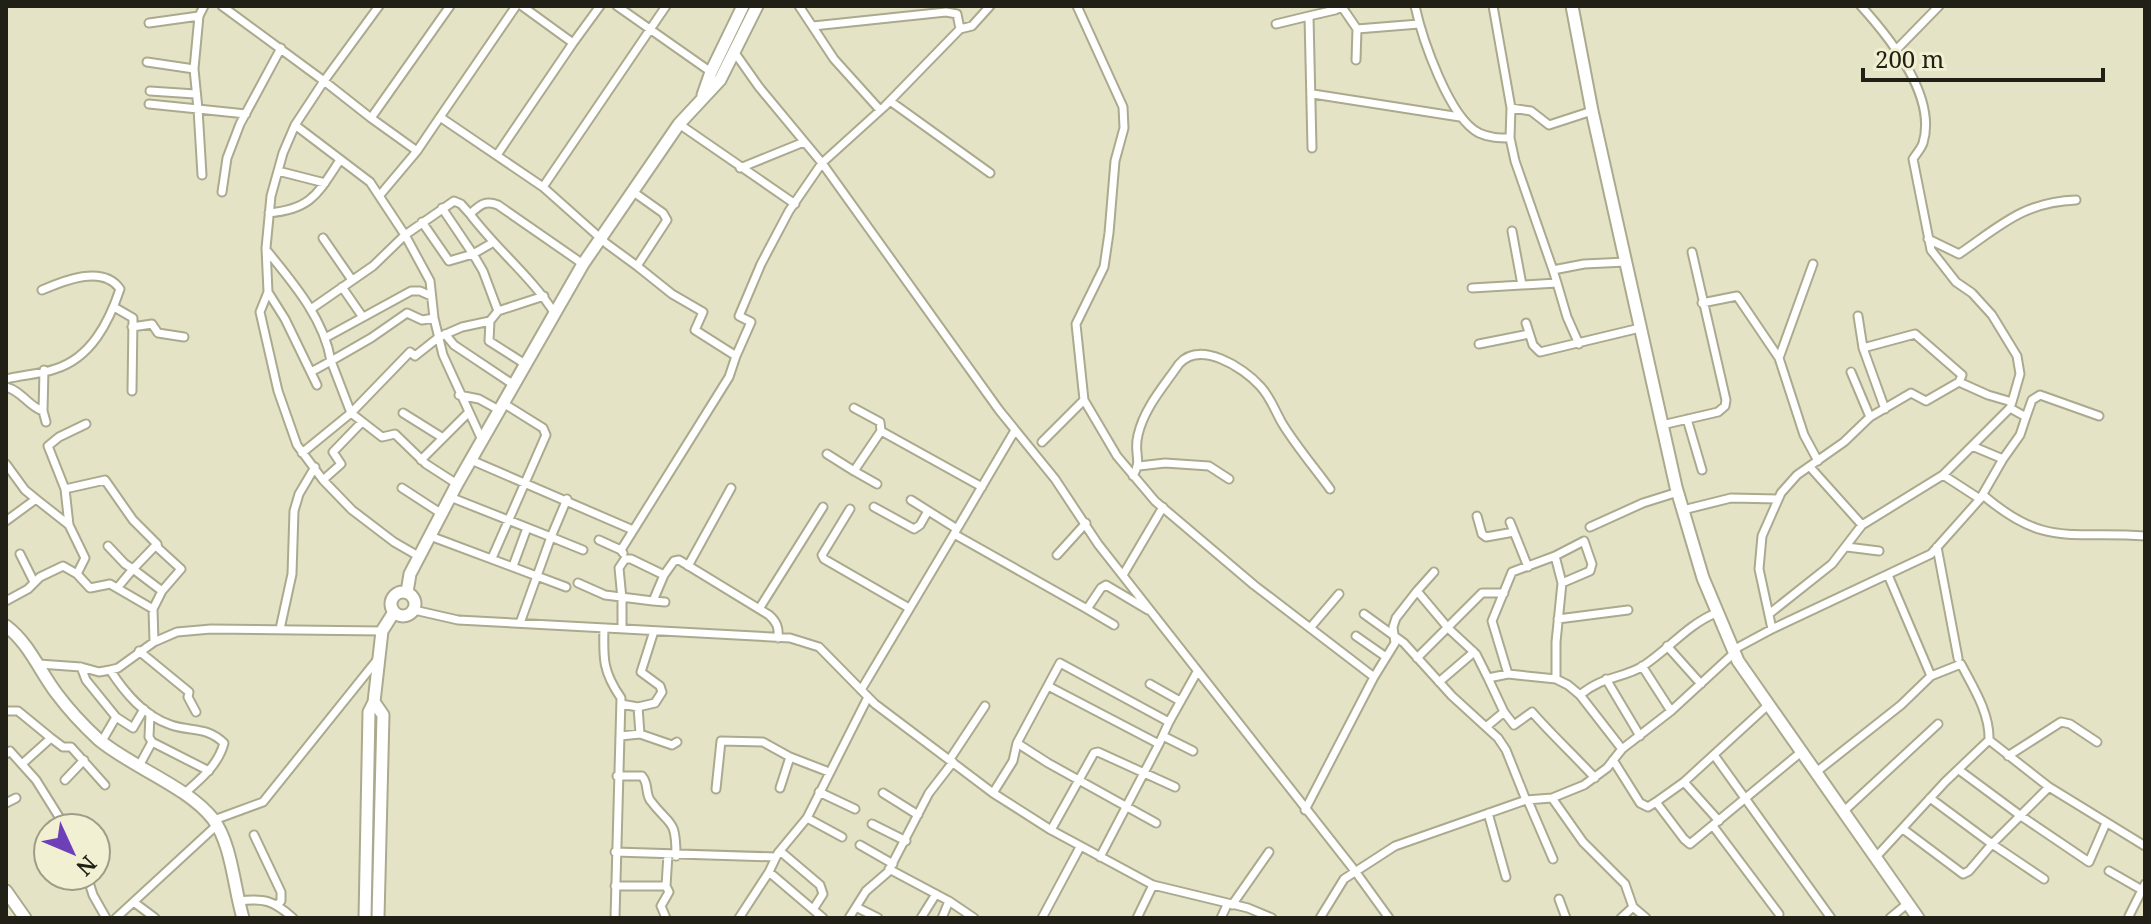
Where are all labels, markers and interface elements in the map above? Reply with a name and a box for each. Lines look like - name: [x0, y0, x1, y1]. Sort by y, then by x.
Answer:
- scale bar: [1863, 32, 2103, 82]
- text: 200 m: [1875, 42, 1944, 75]
- north arrow: [32, 812, 112, 892]
- text: N: [70, 850, 104, 883]

